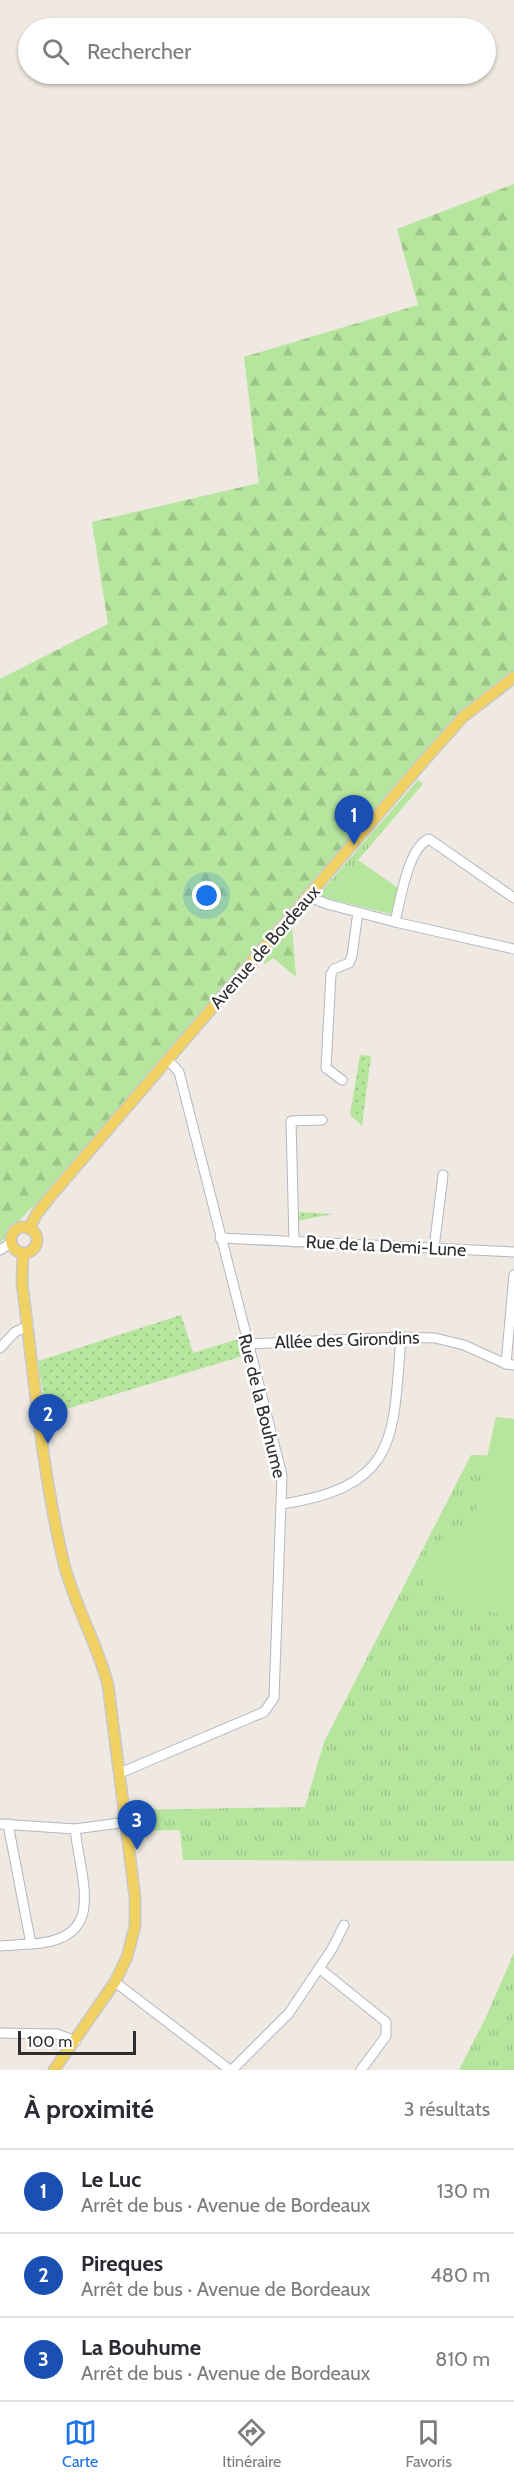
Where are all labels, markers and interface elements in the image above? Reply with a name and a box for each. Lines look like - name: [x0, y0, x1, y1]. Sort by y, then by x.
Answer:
- search box: [18, 18, 496, 84]
- icon: search: [39, 35, 72, 68]
- text: Rechercher: [87, 38, 191, 65]
- pin: 1: [334, 796, 374, 845]
- street label: Avenue de Bordeaux: [205, 880, 325, 1013]
- your location: [192, 881, 221, 910]
- street label: Rue de la Demi-Lune: [305, 1231, 467, 1261]
- street label: Allée des Girondins: [274, 1326, 420, 1354]
- street label: Rue de la Bouhume: [233, 1332, 291, 1480]
- pin: 2: [28, 1394, 68, 1444]
- pin: 3: [118, 1800, 156, 1850]
- scale bar: [18, 2028, 136, 2056]
- text: 100 m: [27, 2032, 72, 2051]
- text: À proximité: [24, 2093, 154, 2125]
- text: 3 résultats: [404, 2097, 490, 2121]
- text: Le Luc: [81, 2166, 141, 2193]
- text: 1: [40, 2179, 47, 2203]
- text: 130 m: [437, 2179, 490, 2203]
- text: Arrêt de bus · Avenue de Bordeaux: [81, 2193, 370, 2217]
- text: Pireques: [81, 2250, 163, 2277]
- text: 2: [38, 2263, 49, 2287]
- text: 480 m: [430, 2263, 490, 2287]
- text: Arrêt de bus · Avenue de Bordeaux: [81, 2277, 370, 2301]
- text: La Bouhume: [81, 2334, 201, 2361]
- text: 3: [38, 2347, 49, 2371]
- text: 810 m: [435, 2347, 490, 2371]
- text: Arrêt de bus · Avenue de Bordeaux: [81, 2361, 370, 2385]
- tab: Carte: [62, 2416, 98, 2471]
- tab: Itinéraire: [222, 2416, 281, 2471]
- tab: Favoris: [405, 2416, 452, 2471]

